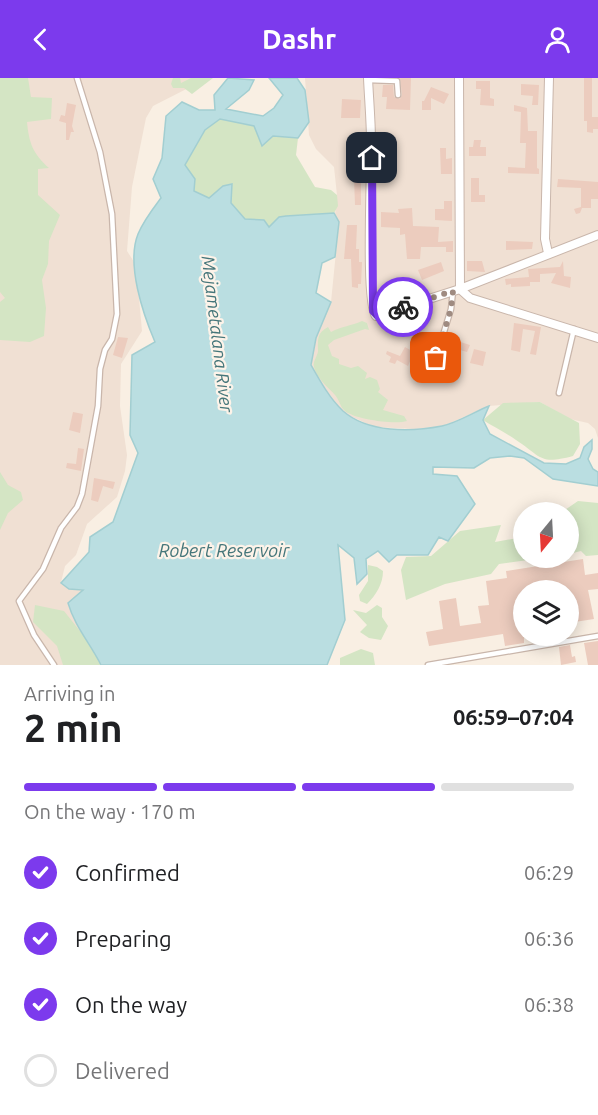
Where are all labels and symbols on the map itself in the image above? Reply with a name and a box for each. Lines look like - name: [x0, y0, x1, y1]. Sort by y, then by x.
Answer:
- pin: [346, 132, 397, 183]
- water label: Mejametalana River: [198, 254, 238, 415]
- courier: [373, 277, 433, 337]
- pin: [410, 332, 461, 383]
- north arrow: [513, 502, 579, 568]
- water label: Robert Reservoir: [159, 540, 290, 560]

